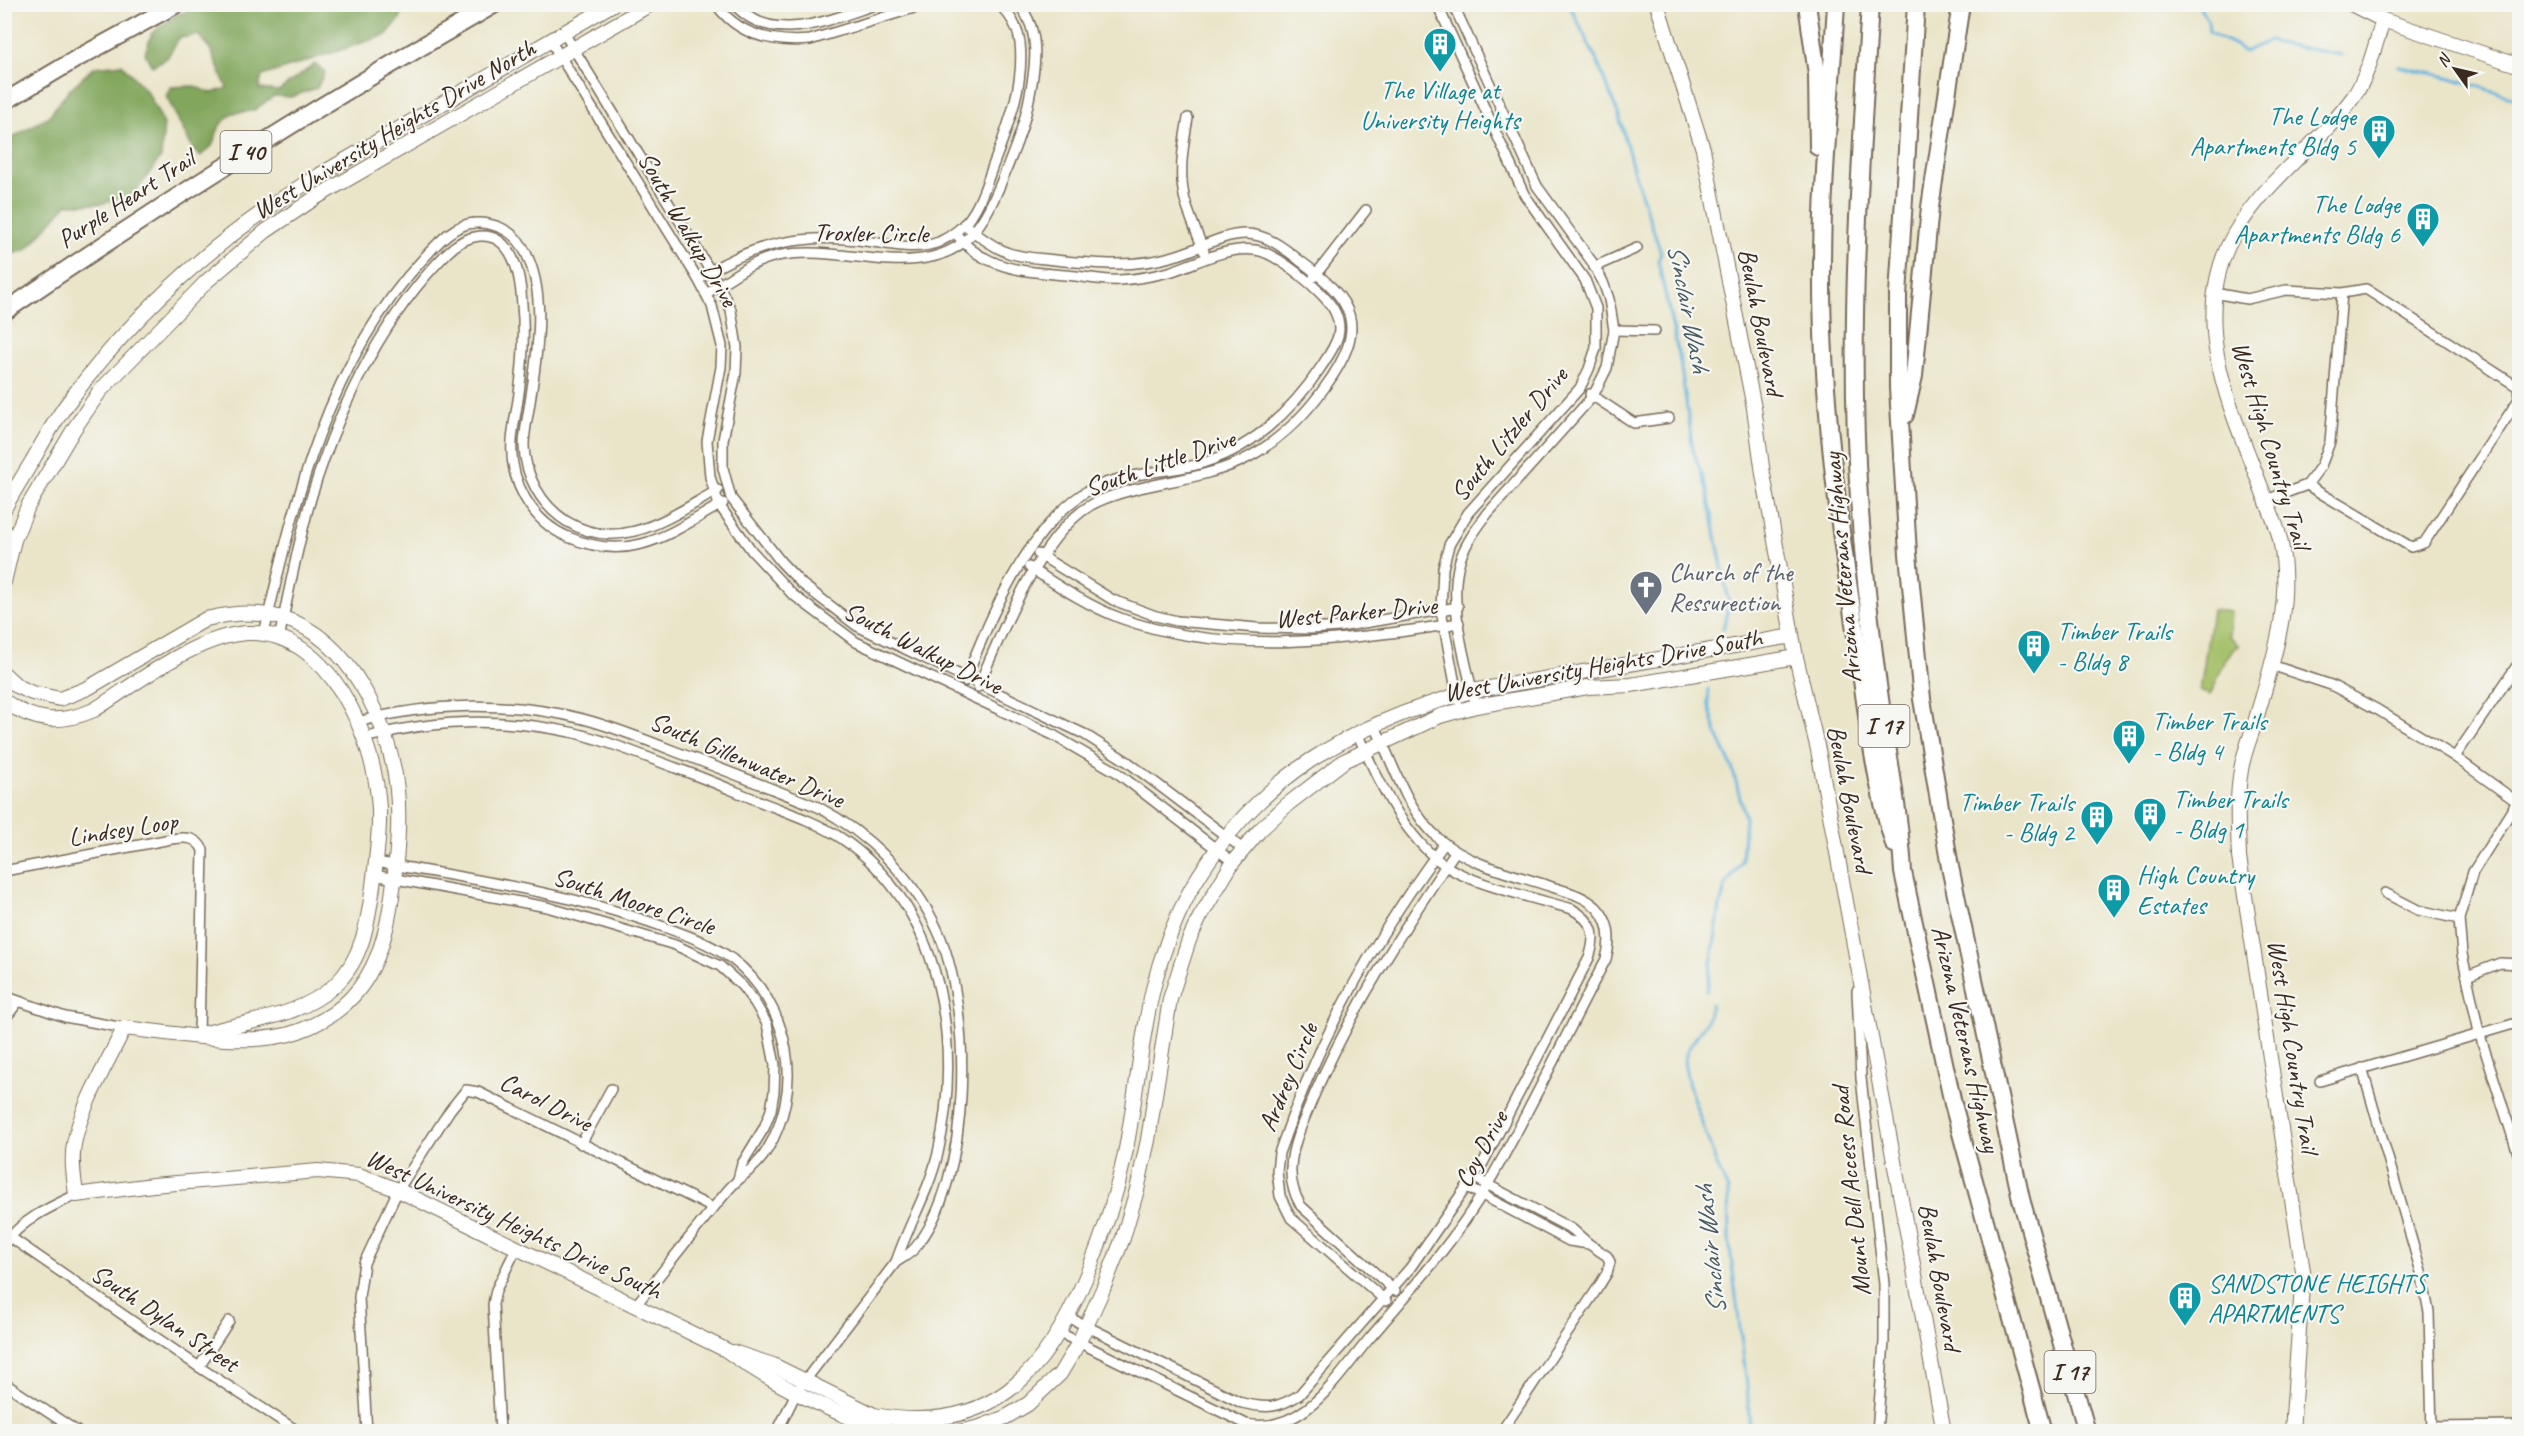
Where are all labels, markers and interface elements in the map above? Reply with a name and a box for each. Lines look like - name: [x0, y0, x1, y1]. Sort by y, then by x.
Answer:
- building icon: The Village at University Heights: [1422, 26, 1458, 73]
- street label: West University Heights Drive North: [247, 31, 542, 227]
- north arrow: [2425, 39, 2485, 99]
- text: N: [2432, 49, 2456, 71]
- place label: The Village at University Heights: [1360, 74, 1522, 137]
- place label: The Lodge Apartments Bldg 5: [2190, 100, 2358, 163]
- building icon: The Lodge Apartments Bldg 5: [2361, 113, 2397, 160]
- road number: I 40: [220, 131, 272, 173]
- street label: Purple Heart Trail: [51, 140, 205, 256]
- street label: South Walkup Drive: [630, 146, 746, 314]
- place label: The Lodge Apartments Bldg 6: [2234, 188, 2402, 251]
- building icon: The Lodge Apartments Bldg 6: [2405, 201, 2441, 248]
- street label: Troxler Circle: [813, 216, 931, 251]
- water label: Sinclair Wash: [1660, 241, 1718, 377]
- street label: Beulah Boulevard: [1731, 246, 1792, 402]
- street label: West High Country Trail: [2224, 337, 2320, 557]
- street label: South Litzler Drive: [1443, 359, 1576, 508]
- street label: South Little Drive: [1081, 421, 1241, 504]
- street label: Arizona Veterans Highway: [1815, 449, 1869, 685]
- place label: Church of the Ressurection: [1669, 556, 1794, 619]
- church icon: Church of the Ressurection: [1628, 569, 1664, 616]
- street label: West Parker Drive: [1274, 588, 1440, 635]
- street label: South Walkup Drive: [838, 594, 1009, 703]
- place label: Timber Trails - Bldg 8: [2057, 615, 2174, 678]
- street label: West University Heights Drive South: [1441, 620, 1766, 709]
- building icon: Timber Trails - Bldg 8: [2016, 628, 2052, 675]
- street label: South Gillenwater Drive: [645, 704, 850, 816]
- road number: I 17: [1858, 705, 1910, 747]
- place label: Timber Trails - Bldg 4: [2152, 705, 2269, 768]
- building icon: Timber Trails - Bldg 4: [2111, 718, 2147, 765]
- street label: Beulah Boulevard: [1820, 723, 1881, 879]
- place label: Timber Trails - Bldg 1: [2173, 783, 2290, 846]
- place label: Timber Trails - Bldg 2: [1959, 786, 2076, 849]
- building icon: Timber Trails - Bldg 1: [2132, 796, 2168, 843]
- building icon: Timber Trails - Bldg 2: [2079, 799, 2115, 846]
- street label: Lindsey Loop: [66, 804, 182, 854]
- street label: South Moore Circle: [549, 859, 721, 943]
- place label: High Country Estates: [2137, 859, 2256, 922]
- building icon: High Country Estates: [2096, 872, 2132, 919]
- street label: Arizona Veterans Highway: [1924, 923, 2009, 1157]
- street label: West High Country Trail: [2260, 937, 2327, 1159]
- street label: Ardrey Circle: [1250, 1016, 1326, 1136]
- street label: Carol Drive: [494, 1065, 600, 1140]
- street label: Mount Dell Access Road: [1823, 1081, 1878, 1298]
- street label: Coy Drive: [1447, 1104, 1516, 1193]
- street label: West University Heights Drive South: [361, 1141, 669, 1308]
- water label: Sinclair Wash: [1686, 1182, 1734, 1316]
- street label: Beulah Boulevard: [1911, 1201, 1970, 1357]
- street label: South Dylan Street: [85, 1256, 247, 1381]
- place label: SANDSTONE HEIGHTS APARTMENTS: [2208, 1267, 2429, 1330]
- building icon: SANDSTONE HEIGHTS APARTMENTS: [2167, 1280, 2203, 1327]
- road number: I 17: [2044, 1351, 2096, 1393]

